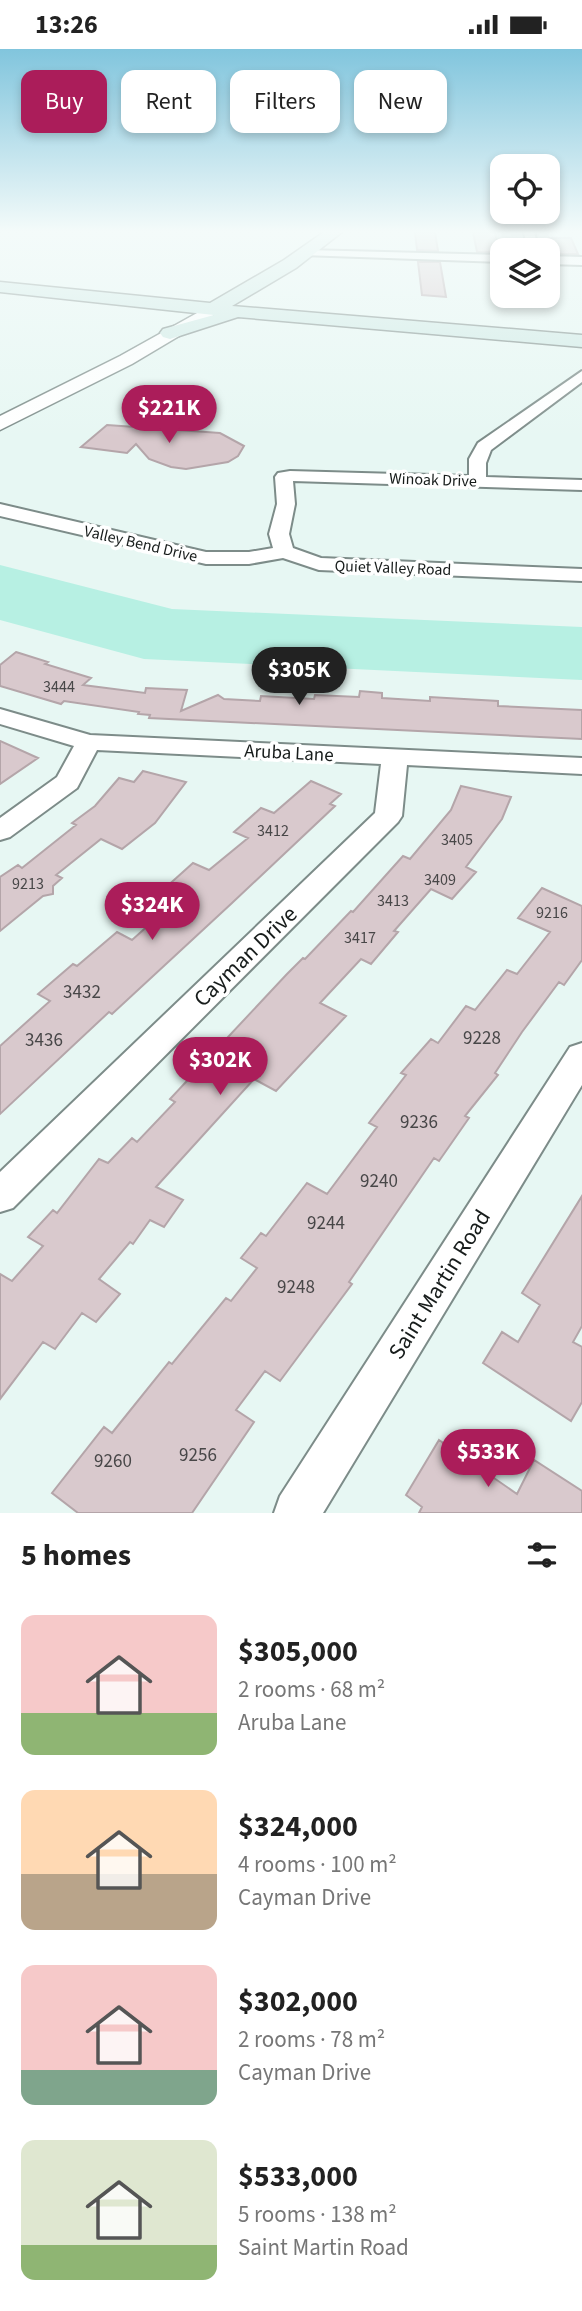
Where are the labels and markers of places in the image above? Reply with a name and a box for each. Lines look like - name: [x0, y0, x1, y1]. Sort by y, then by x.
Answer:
- pin: $221K: [120, 385, 218, 445]
- pin: $305K: [250, 647, 348, 707]
- pin: $324K: [103, 883, 201, 942]
- pin: $302K: [171, 1037, 269, 1097]
- pin: $533K: [439, 1429, 537, 1489]

